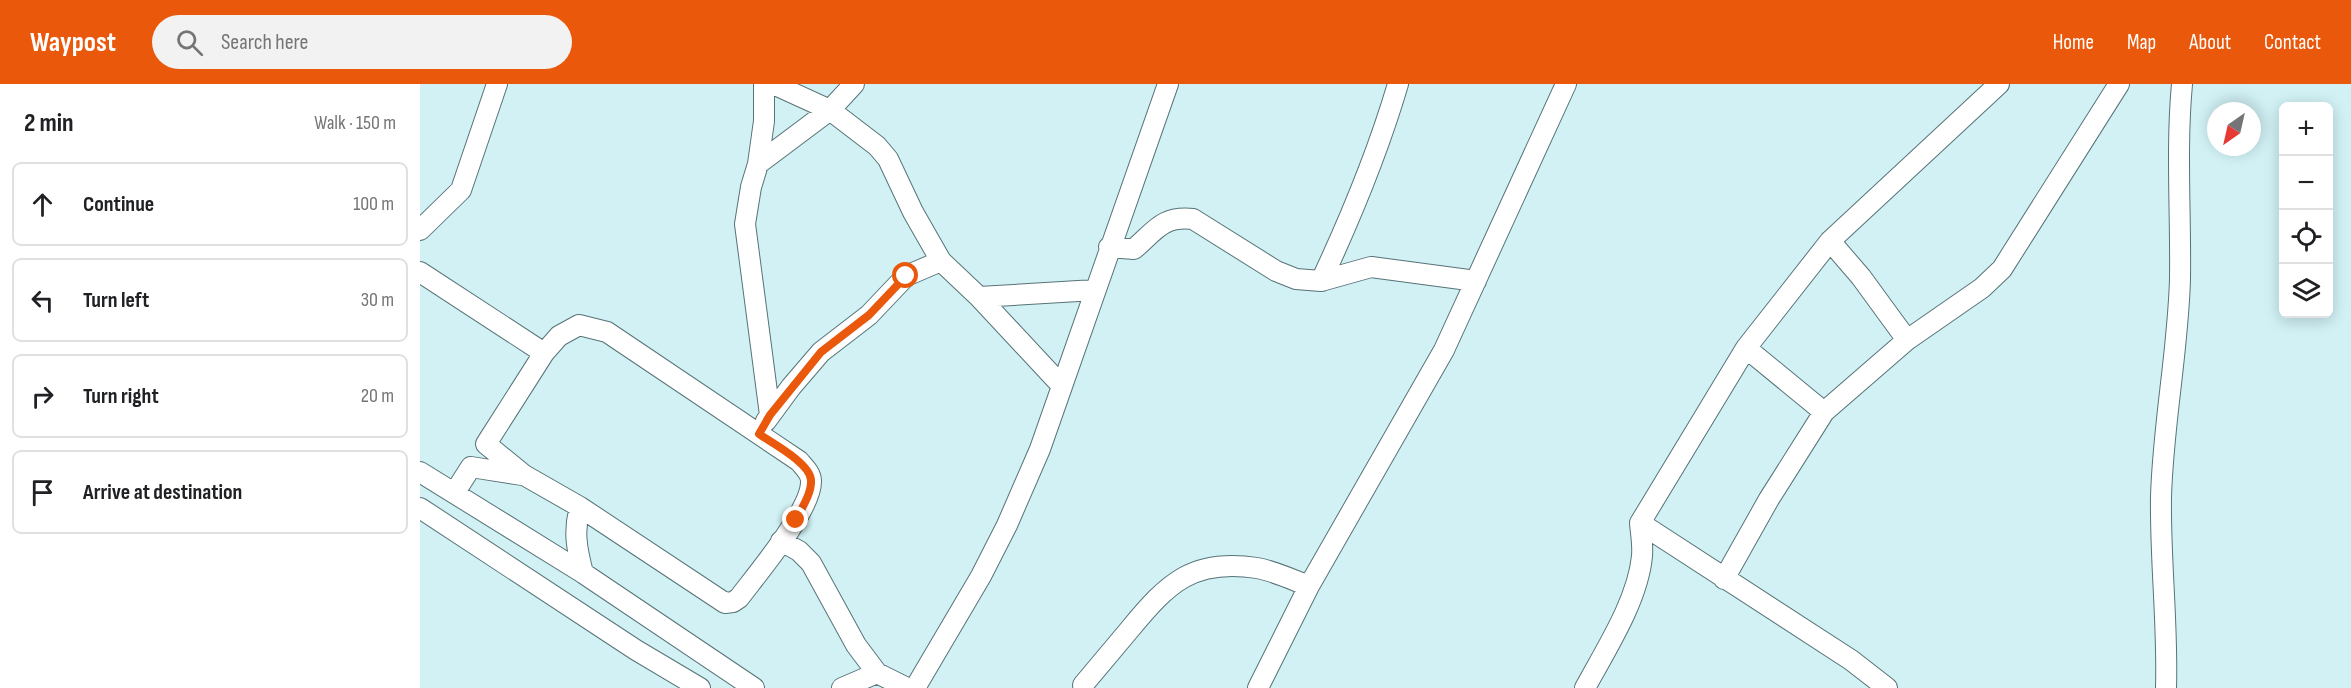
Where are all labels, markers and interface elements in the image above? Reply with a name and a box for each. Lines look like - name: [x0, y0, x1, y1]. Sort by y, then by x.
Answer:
- search box: [152, 15, 572, 69]
- text: Waypost: [30, 26, 116, 59]
- icon: search: [173, 26, 206, 59]
- text: Search here: [221, 29, 308, 56]
- text: Home: [2053, 30, 2094, 55]
- text: Map: [2127, 30, 2156, 55]
- text: About: [2189, 30, 2231, 55]
- text: Contact: [2264, 30, 2321, 55]
- north arrow: [2207, 102, 2261, 156]
- map controls: [2279, 102, 2333, 318]
- button: +: [2279, 102, 2333, 156]
- text: 2 min: [24, 108, 74, 139]
- text: Walk · 150 m: [314, 111, 396, 135]
- button: −: [2279, 156, 2333, 210]
- icon: ahead: [26, 188, 59, 221]
- text: Continue: [83, 191, 154, 218]
- text: 100 m: [353, 192, 394, 216]
- button: locate: [2279, 210, 2333, 264]
- route start: [892, 262, 918, 288]
- button: layers: [2279, 264, 2333, 318]
- icon: left: [26, 284, 59, 317]
- text: Turn left: [83, 287, 149, 314]
- text: 30 m: [361, 288, 394, 312]
- icon: right: [26, 380, 59, 413]
- text: Turn right: [83, 383, 159, 410]
- text: 20 m: [361, 384, 394, 408]
- icon: arrive: [26, 476, 59, 509]
- text: Arrive at destination: [83, 479, 242, 506]
- route end: [782, 506, 808, 532]

